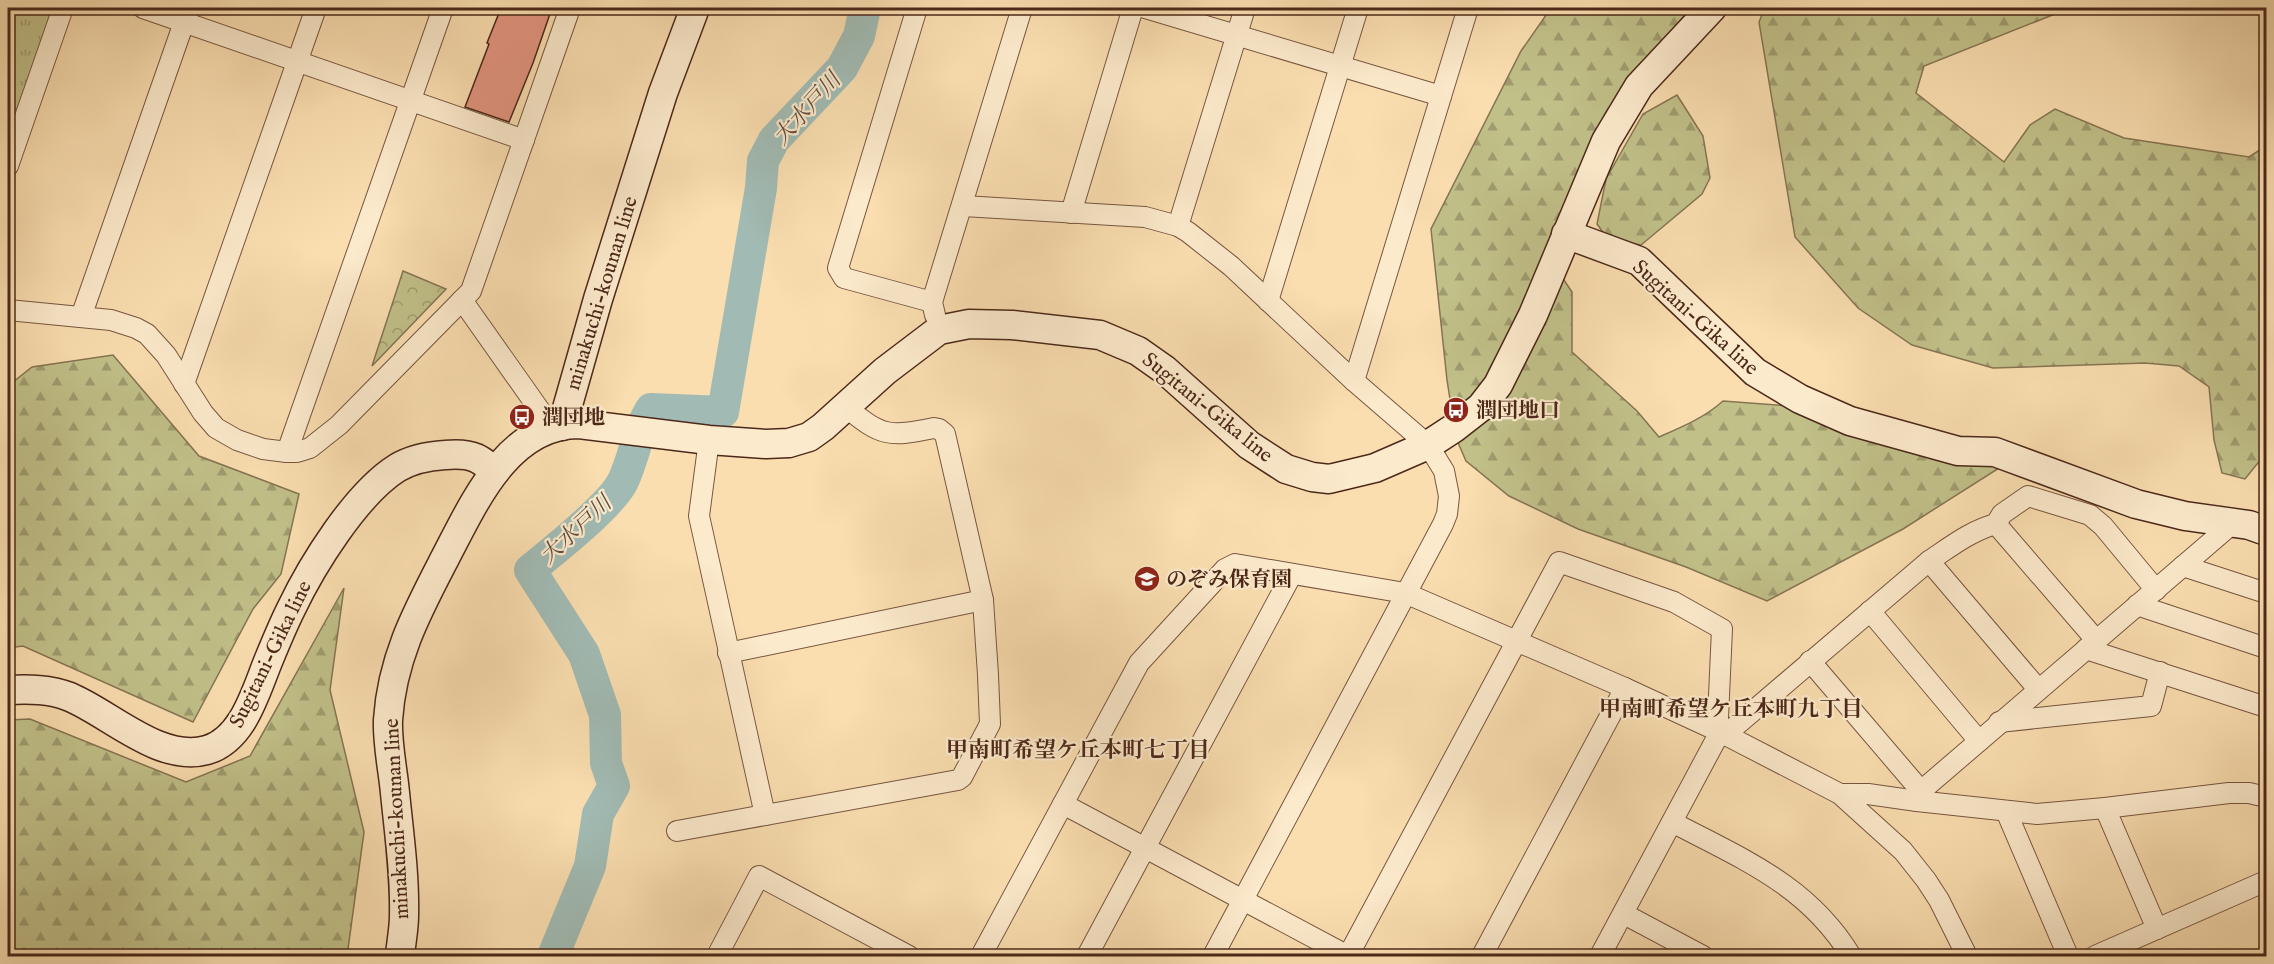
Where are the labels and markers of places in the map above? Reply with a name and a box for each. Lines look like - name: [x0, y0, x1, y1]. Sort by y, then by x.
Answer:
- bus stop icon: 潤団地口: [1441, 395, 1471, 425]
- place label: 潤団地口: [1476, 398, 1560, 425]
- bus stop icon: 潤団地: [507, 402, 537, 432]
- place label: 潤団地: [542, 405, 605, 432]
- school or university icon: のぞみ保育園: [1132, 564, 1162, 594]
- place label: のぞみ保育園: [1166, 567, 1292, 594]

